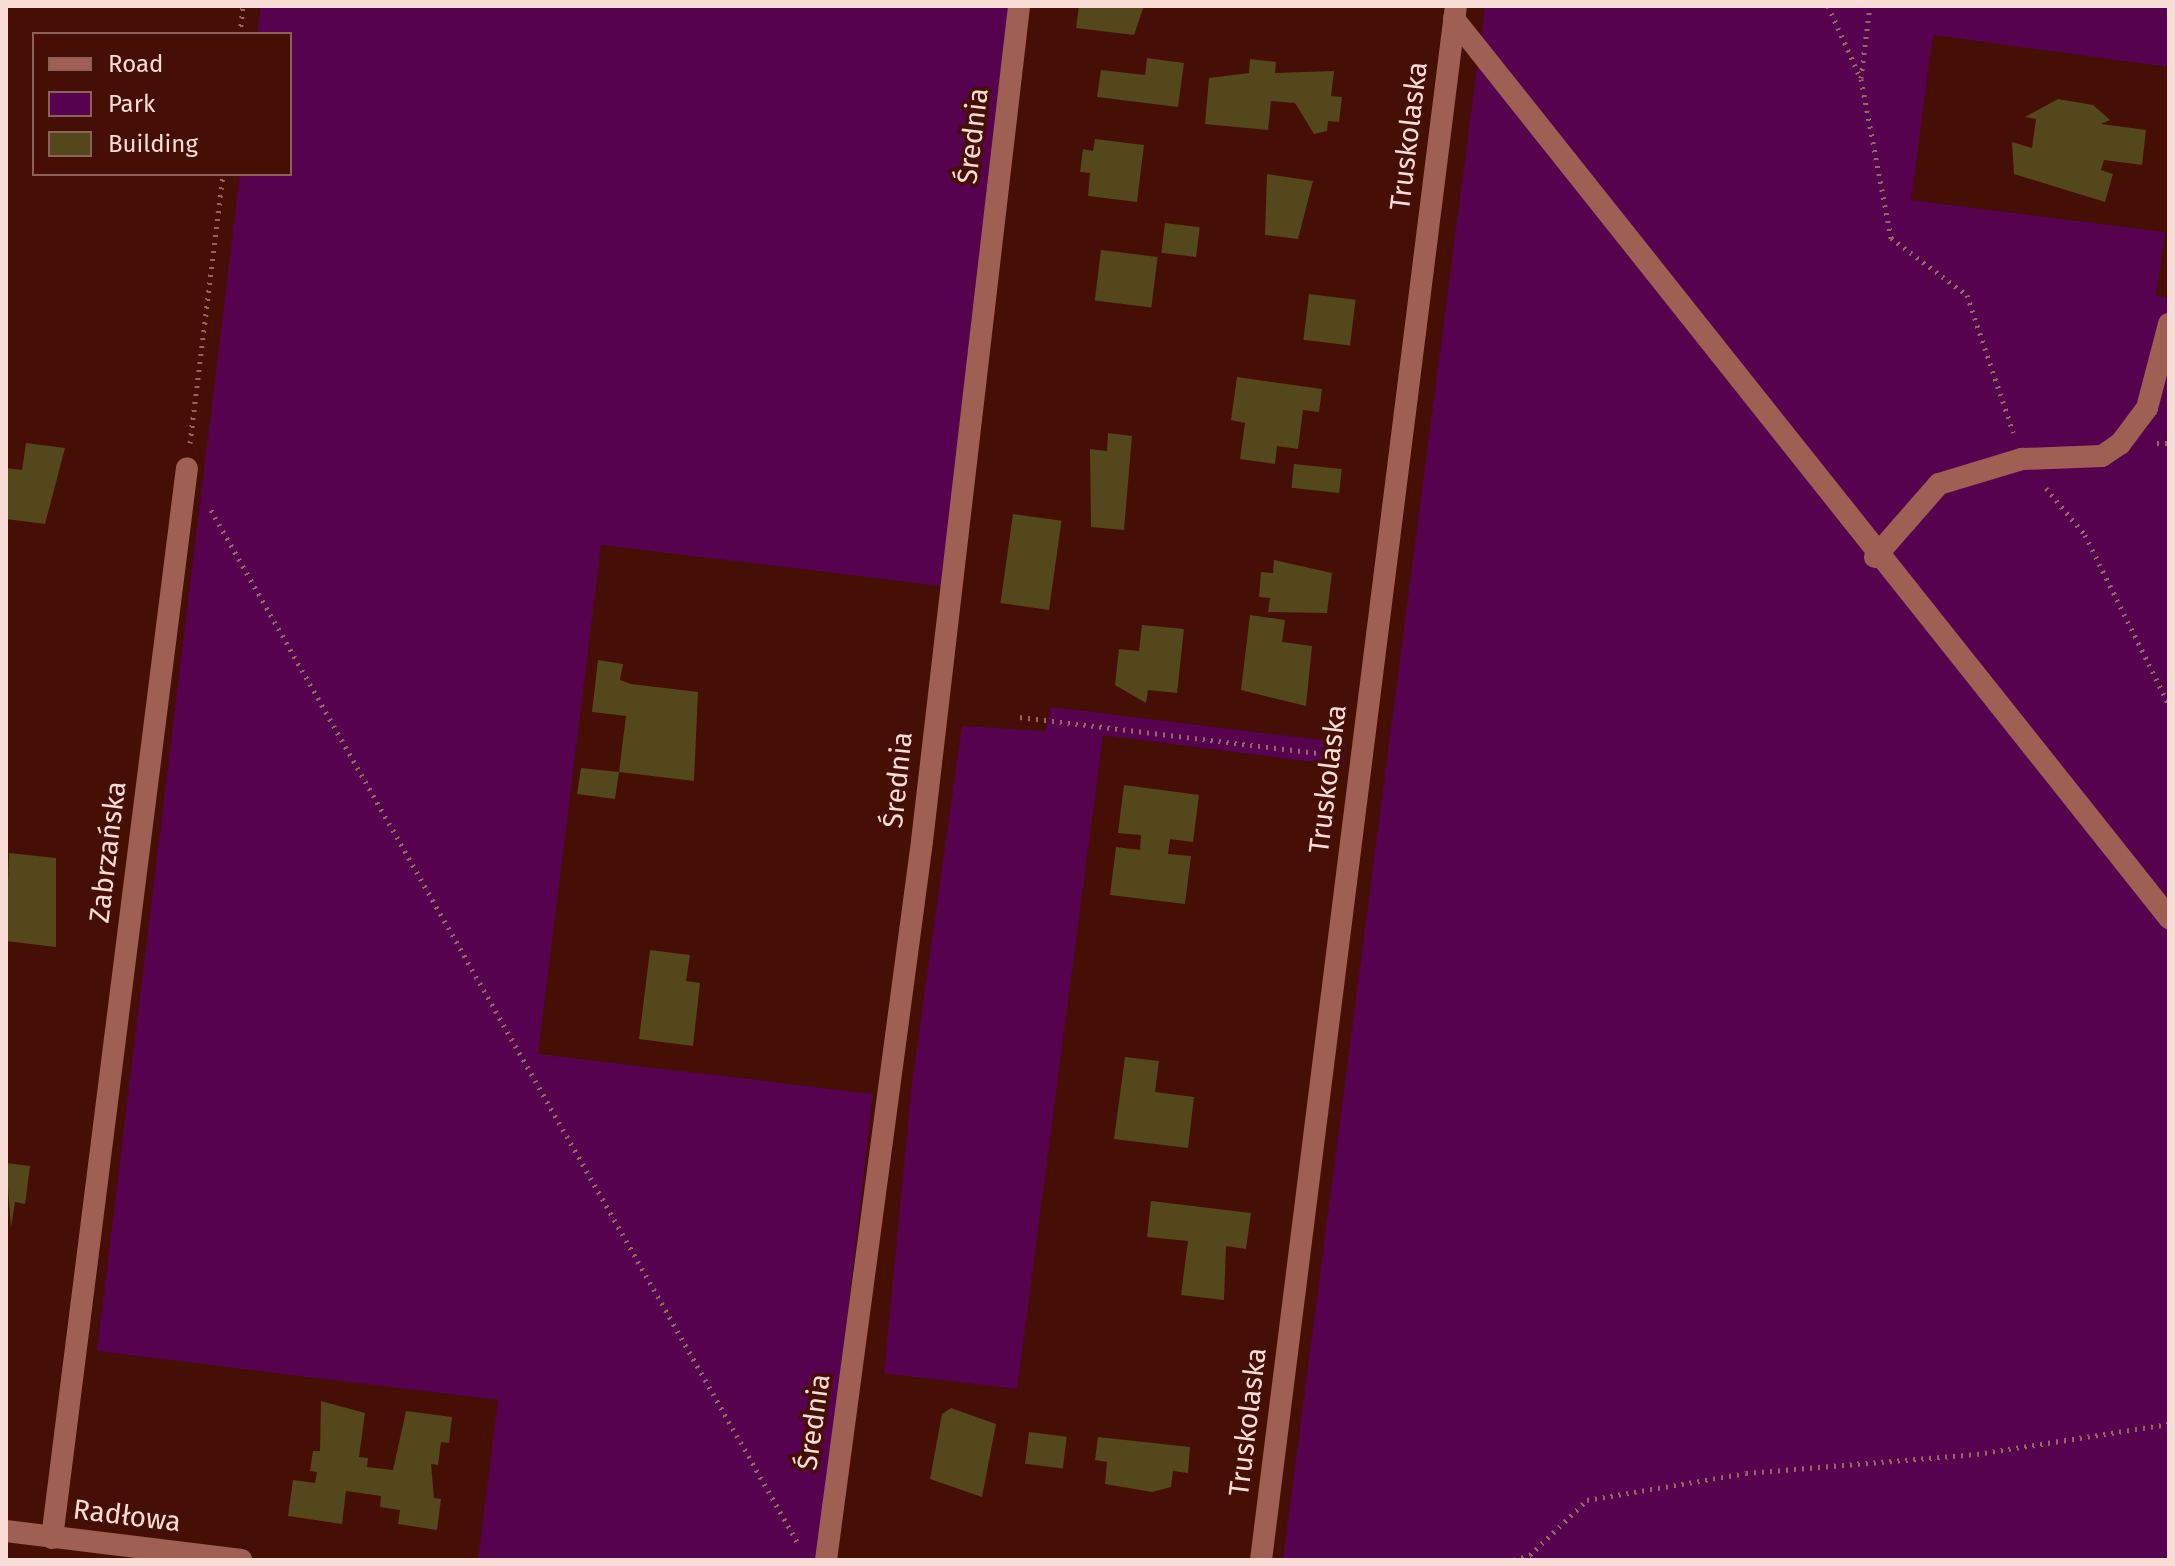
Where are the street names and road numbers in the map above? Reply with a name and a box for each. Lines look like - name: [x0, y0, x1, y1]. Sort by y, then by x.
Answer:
- street label: Truskolaska: [1383, 60, 1435, 212]
- street label: Średnia: [950, 86, 996, 186]
- street label: Truskolaska: [1302, 703, 1354, 855]
- street label: Średnia: [876, 730, 920, 830]
- street label: Zabrzańska: [83, 779, 133, 925]
- street label: Truskolaska: [1222, 1346, 1274, 1498]
- street label: Średnia: [791, 1372, 837, 1472]
- street label: Radłowa: [71, 1493, 183, 1539]

